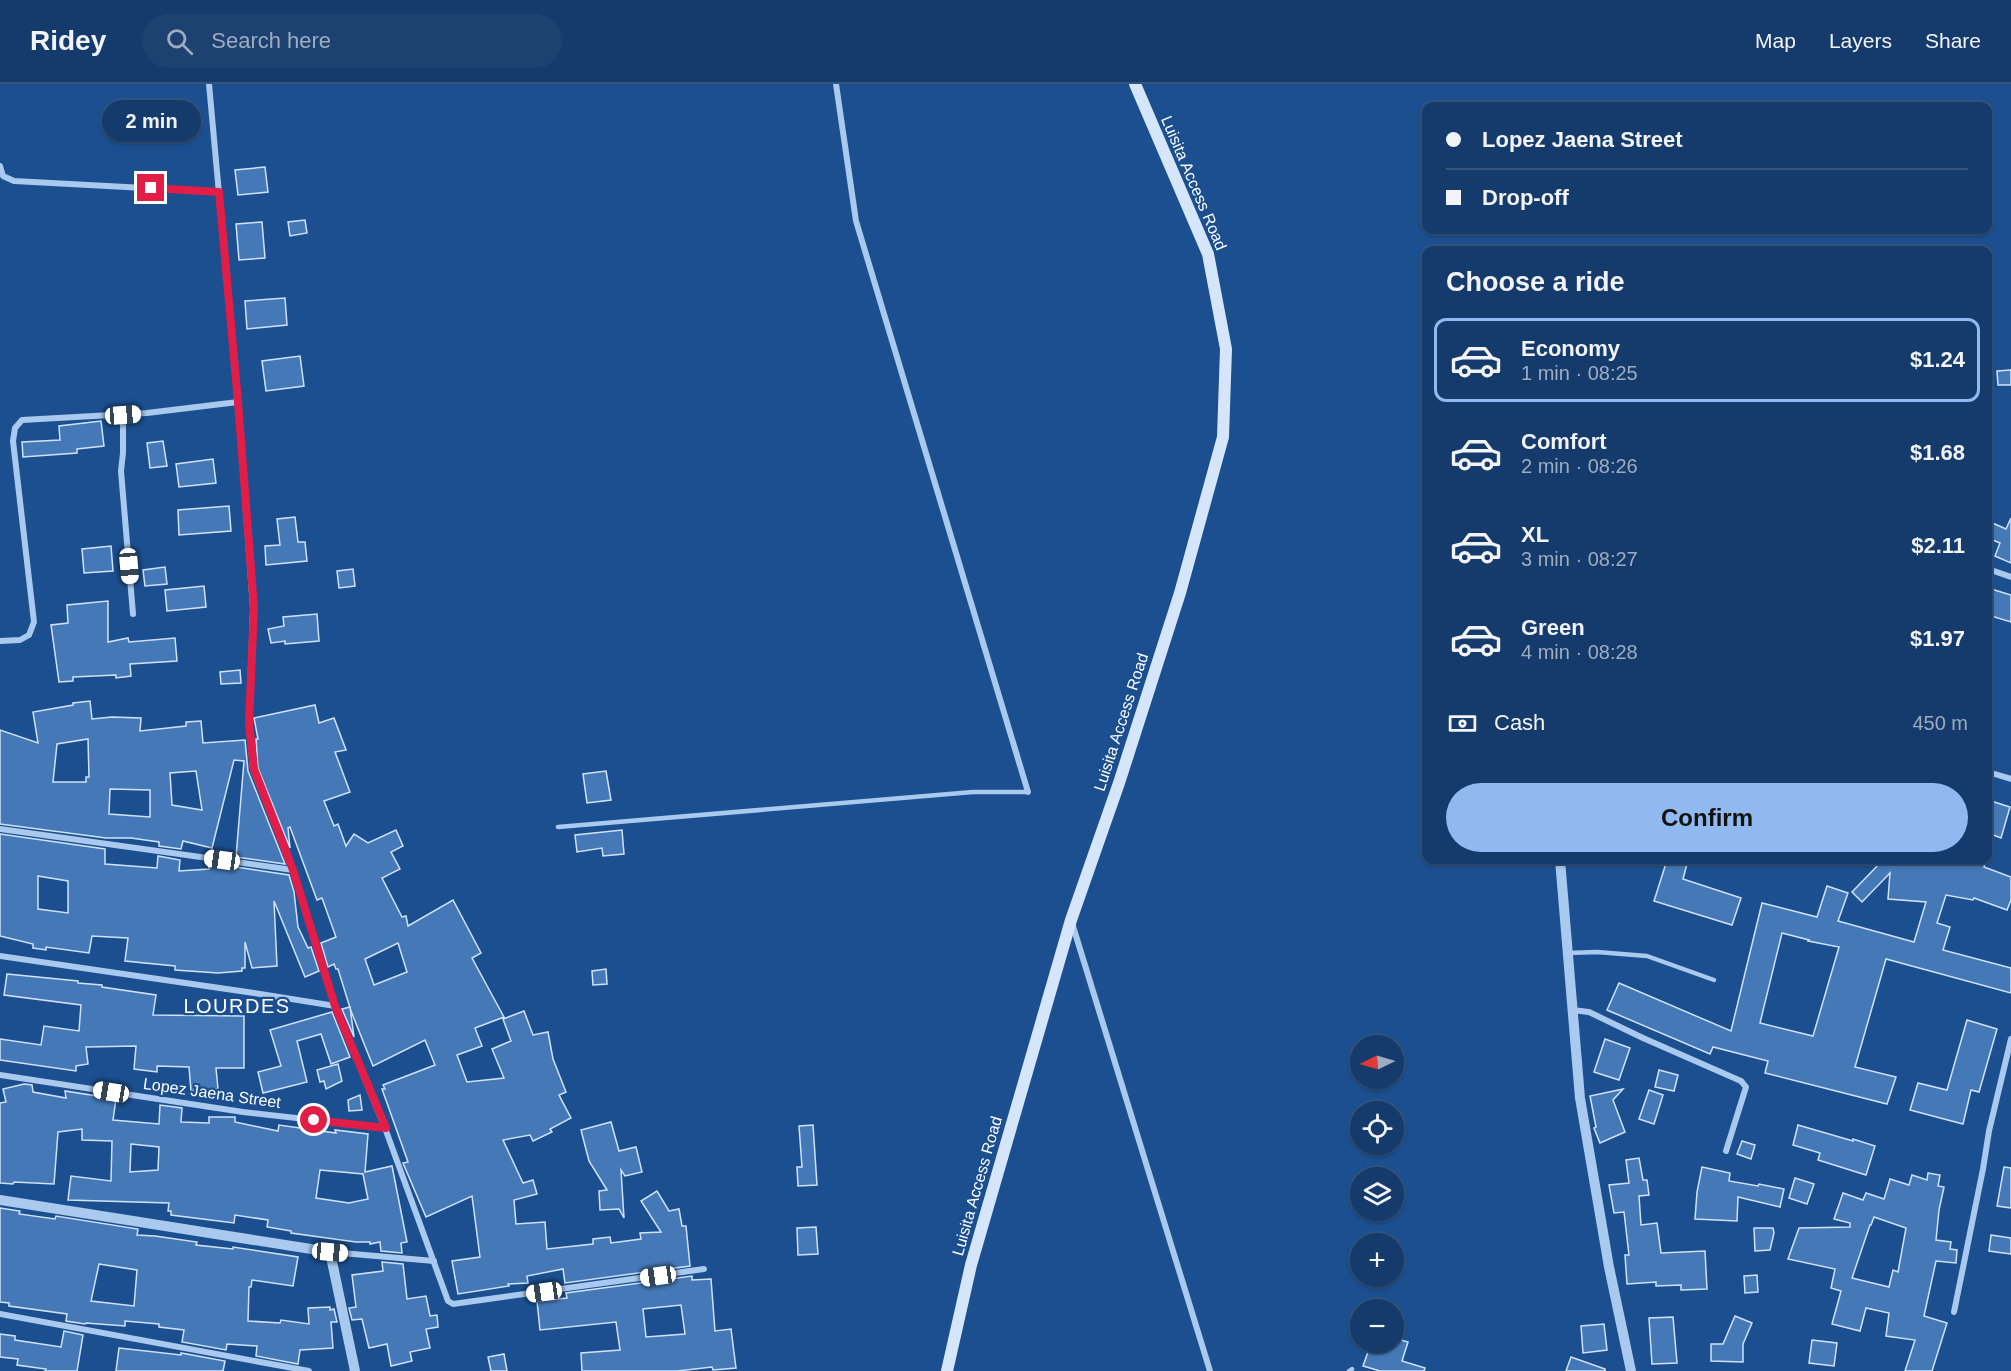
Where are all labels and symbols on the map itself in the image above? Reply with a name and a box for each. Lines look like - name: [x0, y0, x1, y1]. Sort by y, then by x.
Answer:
- callout: 2 min: [102, 101, 201, 143]
- street label: Luisita Access Road: [1158, 113, 1230, 253]
- route end: [137, 174, 164, 201]
- car: [104, 405, 142, 425]
- car: [118, 547, 140, 585]
- street label: Luisita Access Road: [1091, 651, 1151, 793]
- car: [203, 849, 241, 871]
- district label: LOURDES: [183, 995, 291, 1017]
- north arrow: [1350, 1035, 1404, 1089]
- street label: Lopez Jaena Street: [142, 1075, 282, 1111]
- car: [92, 1080, 130, 1104]
- route start: [300, 1106, 327, 1133]
- street label: Luisita Access Road: [949, 1114, 1005, 1258]
- car: [311, 1241, 349, 1263]
- car: [639, 1265, 677, 1287]
- car: [525, 1281, 563, 1303]

